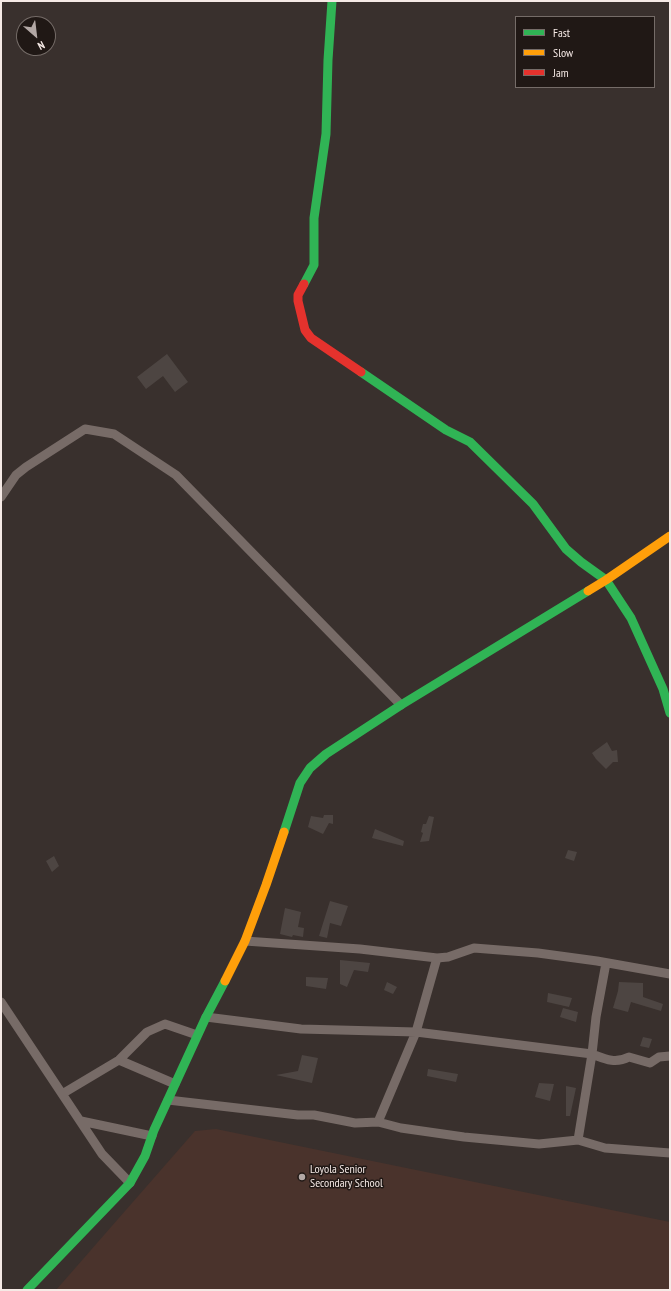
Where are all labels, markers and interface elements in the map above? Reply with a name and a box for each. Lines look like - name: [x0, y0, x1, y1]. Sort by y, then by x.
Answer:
- north arrow: [16, 16, 56, 56]
- legend: [515, 16, 655, 88]
- text: Fast: [553, 25, 570, 40]
- text: N: [35, 38, 47, 53]
- text: Slow: [553, 45, 573, 60]
- text: Jam: [553, 65, 569, 80]
- place label: Loyola Senior Secondary School: [310, 1163, 383, 1191]
- marker: Loyola Senior Secondary School: [297, 1172, 307, 1182]

